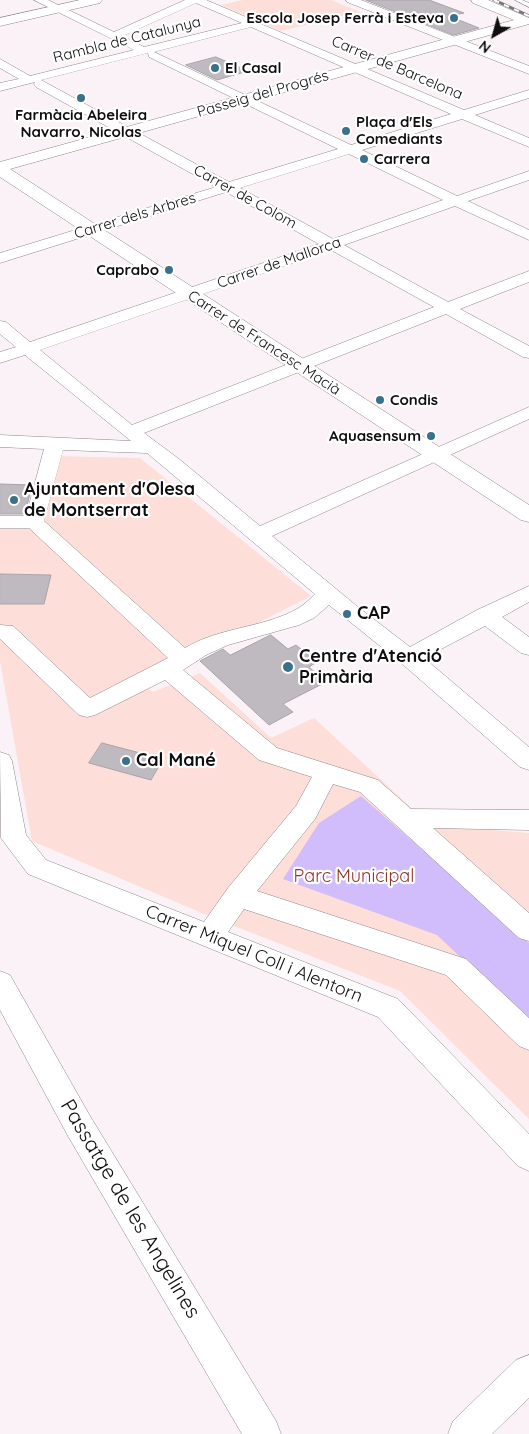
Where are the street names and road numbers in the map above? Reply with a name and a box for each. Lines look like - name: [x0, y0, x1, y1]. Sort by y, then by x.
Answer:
- street label: Rambla de Catalunya: [51, 13, 203, 67]
- street label: Carrer de Barcelona: [329, 32, 465, 104]
- street label: Passeig del Progrés: [195, 67, 331, 121]
- street label: Carrer de Colom: [190, 161, 300, 233]
- street label: Carrer dels Arbres: [72, 189, 198, 243]
- street label: Carrer de Mallorca: [215, 233, 343, 293]
- street label: Carrer de Francesc Macià: [184, 287, 344, 399]
- street label: Carrer Miquel Coll i Alentorn: [142, 900, 366, 1008]
- street label: Passatge de les Angelines: [55, 1095, 205, 1323]

